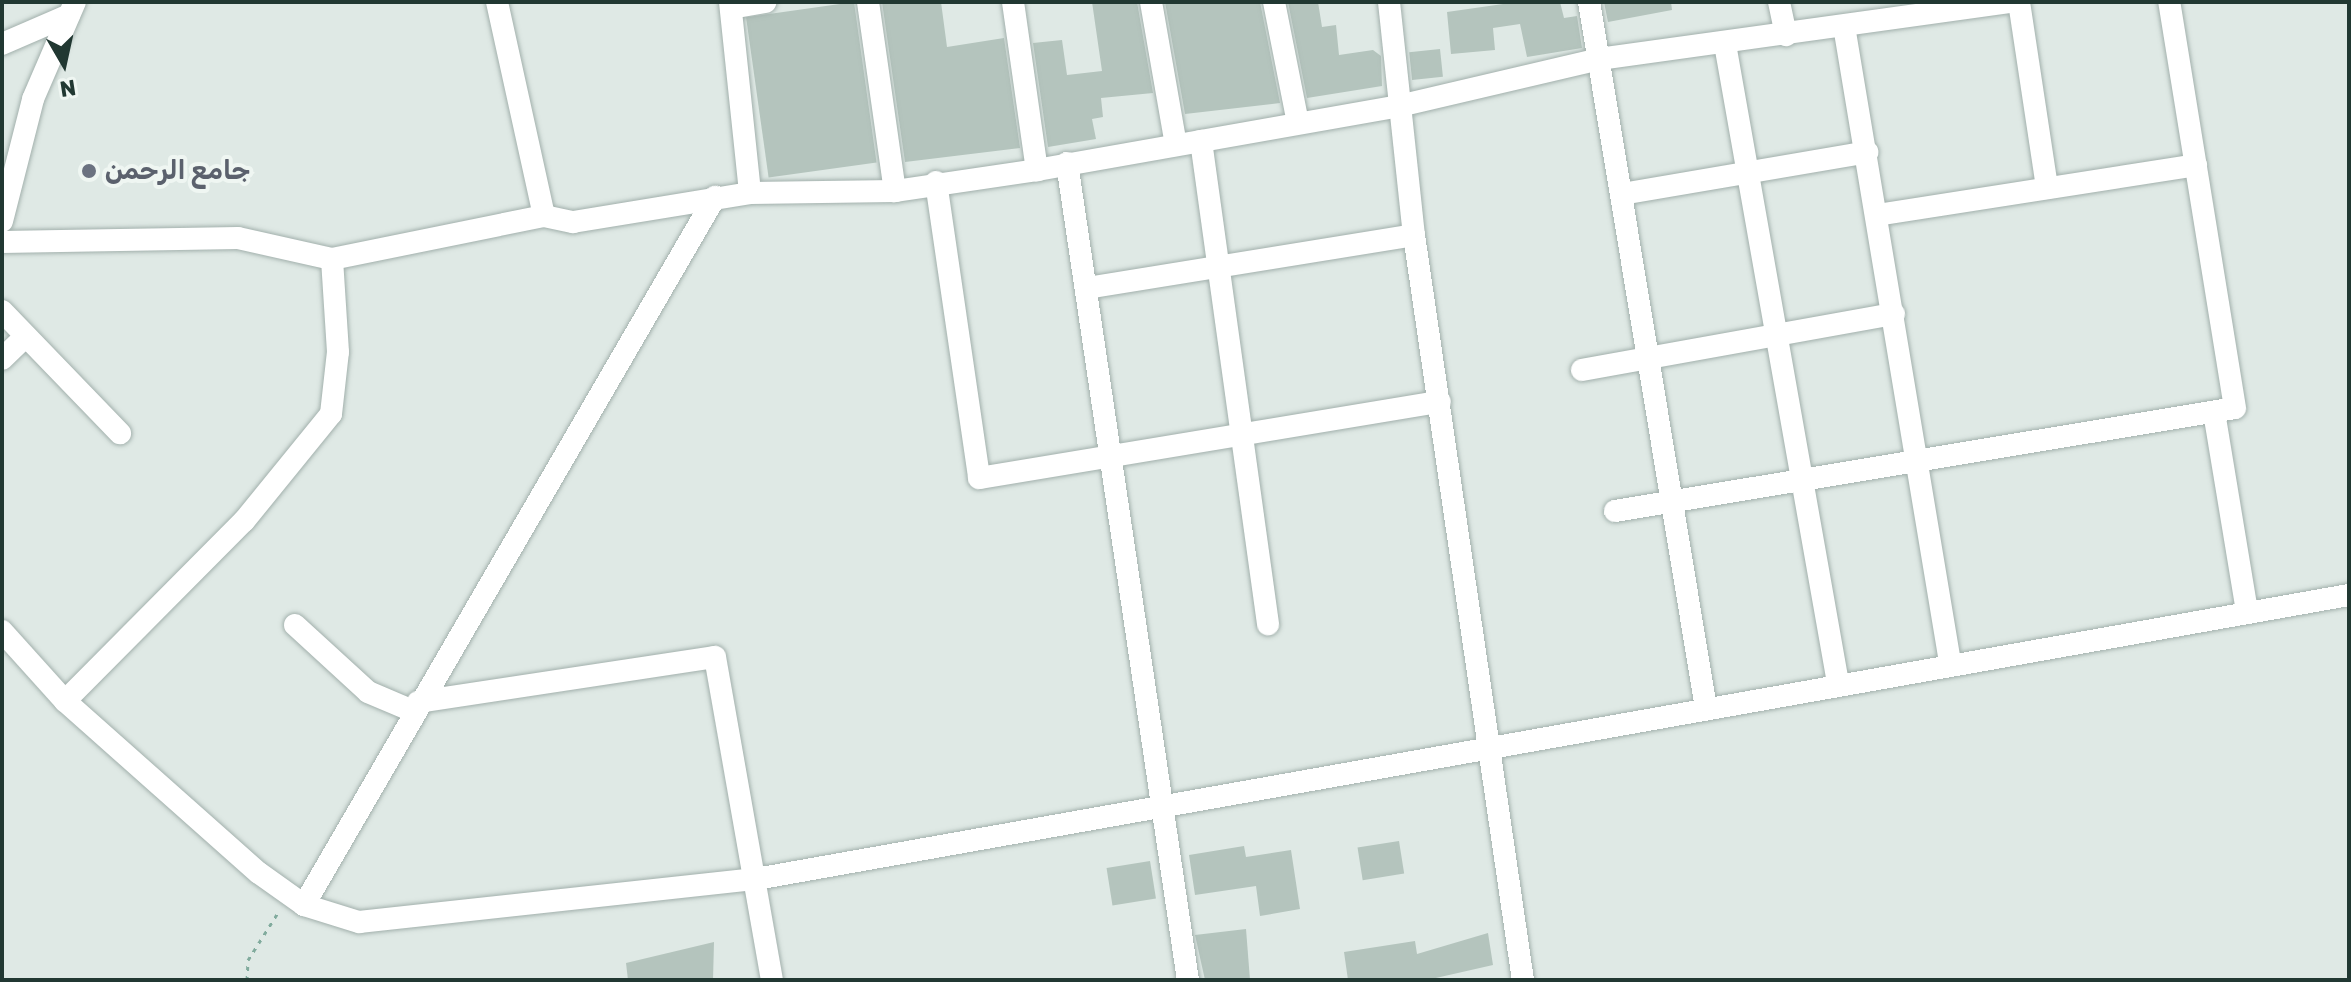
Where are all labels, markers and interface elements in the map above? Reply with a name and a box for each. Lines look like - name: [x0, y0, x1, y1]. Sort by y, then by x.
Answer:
- north arrow: [24, 24, 104, 104]
- text: N: [58, 74, 78, 103]
- place label: جامع الرحمن: [105, 155, 250, 187]
- marker: جامع الرحمن: [80, 162, 98, 180]

